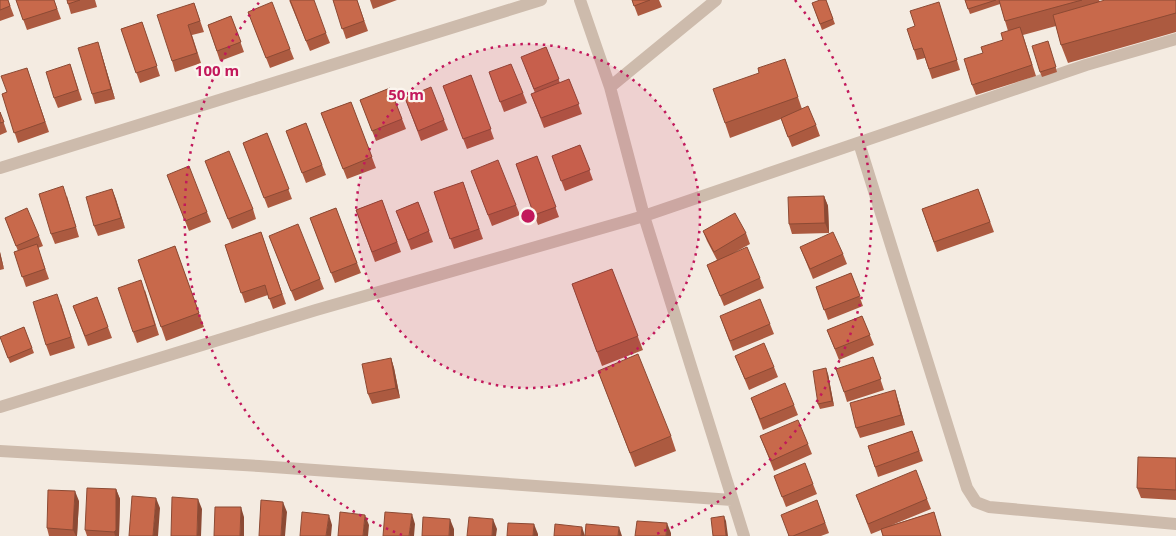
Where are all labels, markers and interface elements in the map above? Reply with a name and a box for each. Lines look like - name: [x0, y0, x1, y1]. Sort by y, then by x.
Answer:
- text: 100 m: [195, 60, 239, 80]
- text: 50 m: [388, 84, 424, 104]
- centre of rings: [519, 207, 537, 225]

